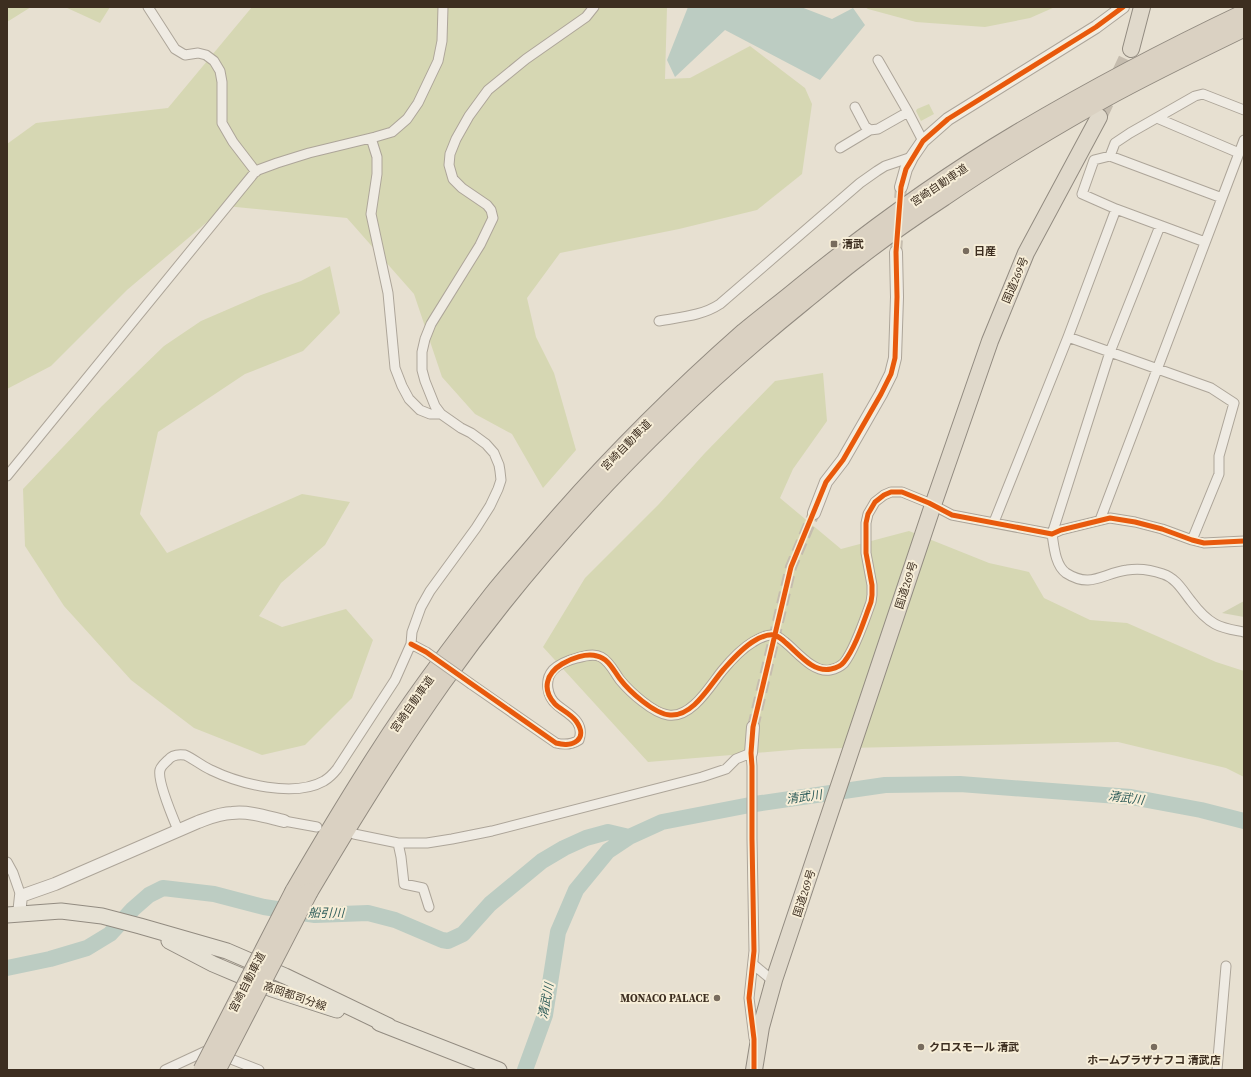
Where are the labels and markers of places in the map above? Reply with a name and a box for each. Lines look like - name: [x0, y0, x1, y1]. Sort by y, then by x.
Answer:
- place label: 清武: [842, 237, 864, 252]
- marker: 清武: [829, 239, 839, 249]
- place label: 日産: [974, 244, 996, 259]
- marker: 日産: [961, 246, 971, 256]
- place label: MONACO PALACE: [620, 991, 709, 1006]
- marker: MONACO PALACE: [712, 993, 722, 1003]
- place label: クロスモール 清武: [929, 1040, 1019, 1055]
- marker: クロスモール 清武: [916, 1042, 926, 1052]
- marker: ホームプラザナフコ 清武店: [1149, 1042, 1159, 1052]
- place label: ホームプラザナフコ 清武店: [1087, 1053, 1221, 1068]

